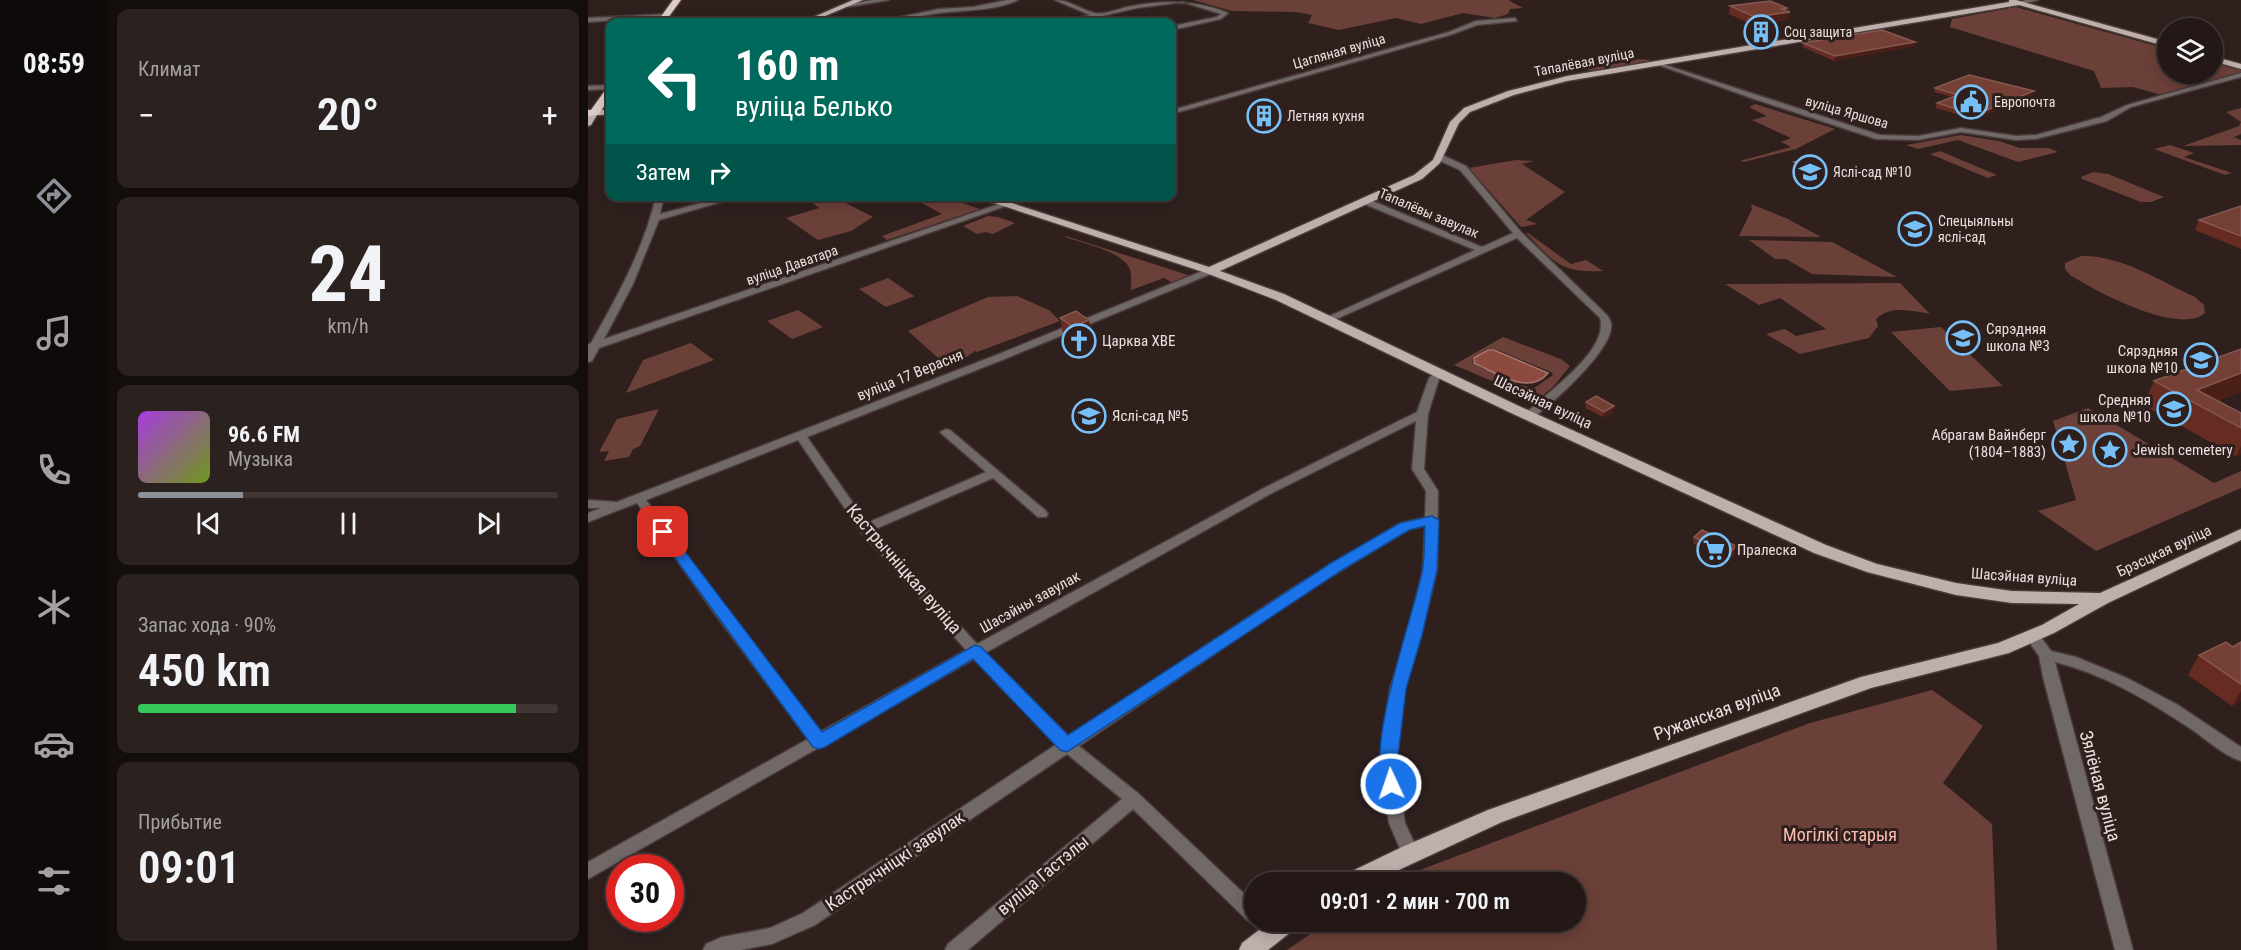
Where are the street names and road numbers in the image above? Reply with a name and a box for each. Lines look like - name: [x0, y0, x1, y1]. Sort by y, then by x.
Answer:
- street label: Цагляная вуліца: [1291, 30, 1387, 72]
- street label: Тапалёвая вуліца: [1533, 44, 1635, 80]
- street label: вуліца Яршова: [1804, 93, 1890, 131]
- street label: Тапалёвы завулак: [1377, 185, 1481, 241]
- street label: вуліца Даватара: [744, 242, 840, 288]
- street label: вуліца 17 Верасня: [854, 346, 966, 404]
- street label: Шасэйная вуліца: [1491, 371, 1595, 433]
- street label: Кастрычніцкая вуліца: [842, 500, 966, 638]
- street label: Брэсцкая вуліца: [2114, 521, 2214, 581]
- street label: Шасэйная вуліца: [1970, 564, 2078, 590]
- street label: Шасэйны завулак: [977, 567, 1083, 637]
- street label: Ружанская вуліца: [1651, 679, 1783, 744]
- street label: Зялёная вуліца: [2076, 728, 2125, 844]
- street label: Кастрычніцкі завулак: [821, 806, 969, 915]
- street label: вуліца Гастэлы: [993, 830, 1093, 919]

